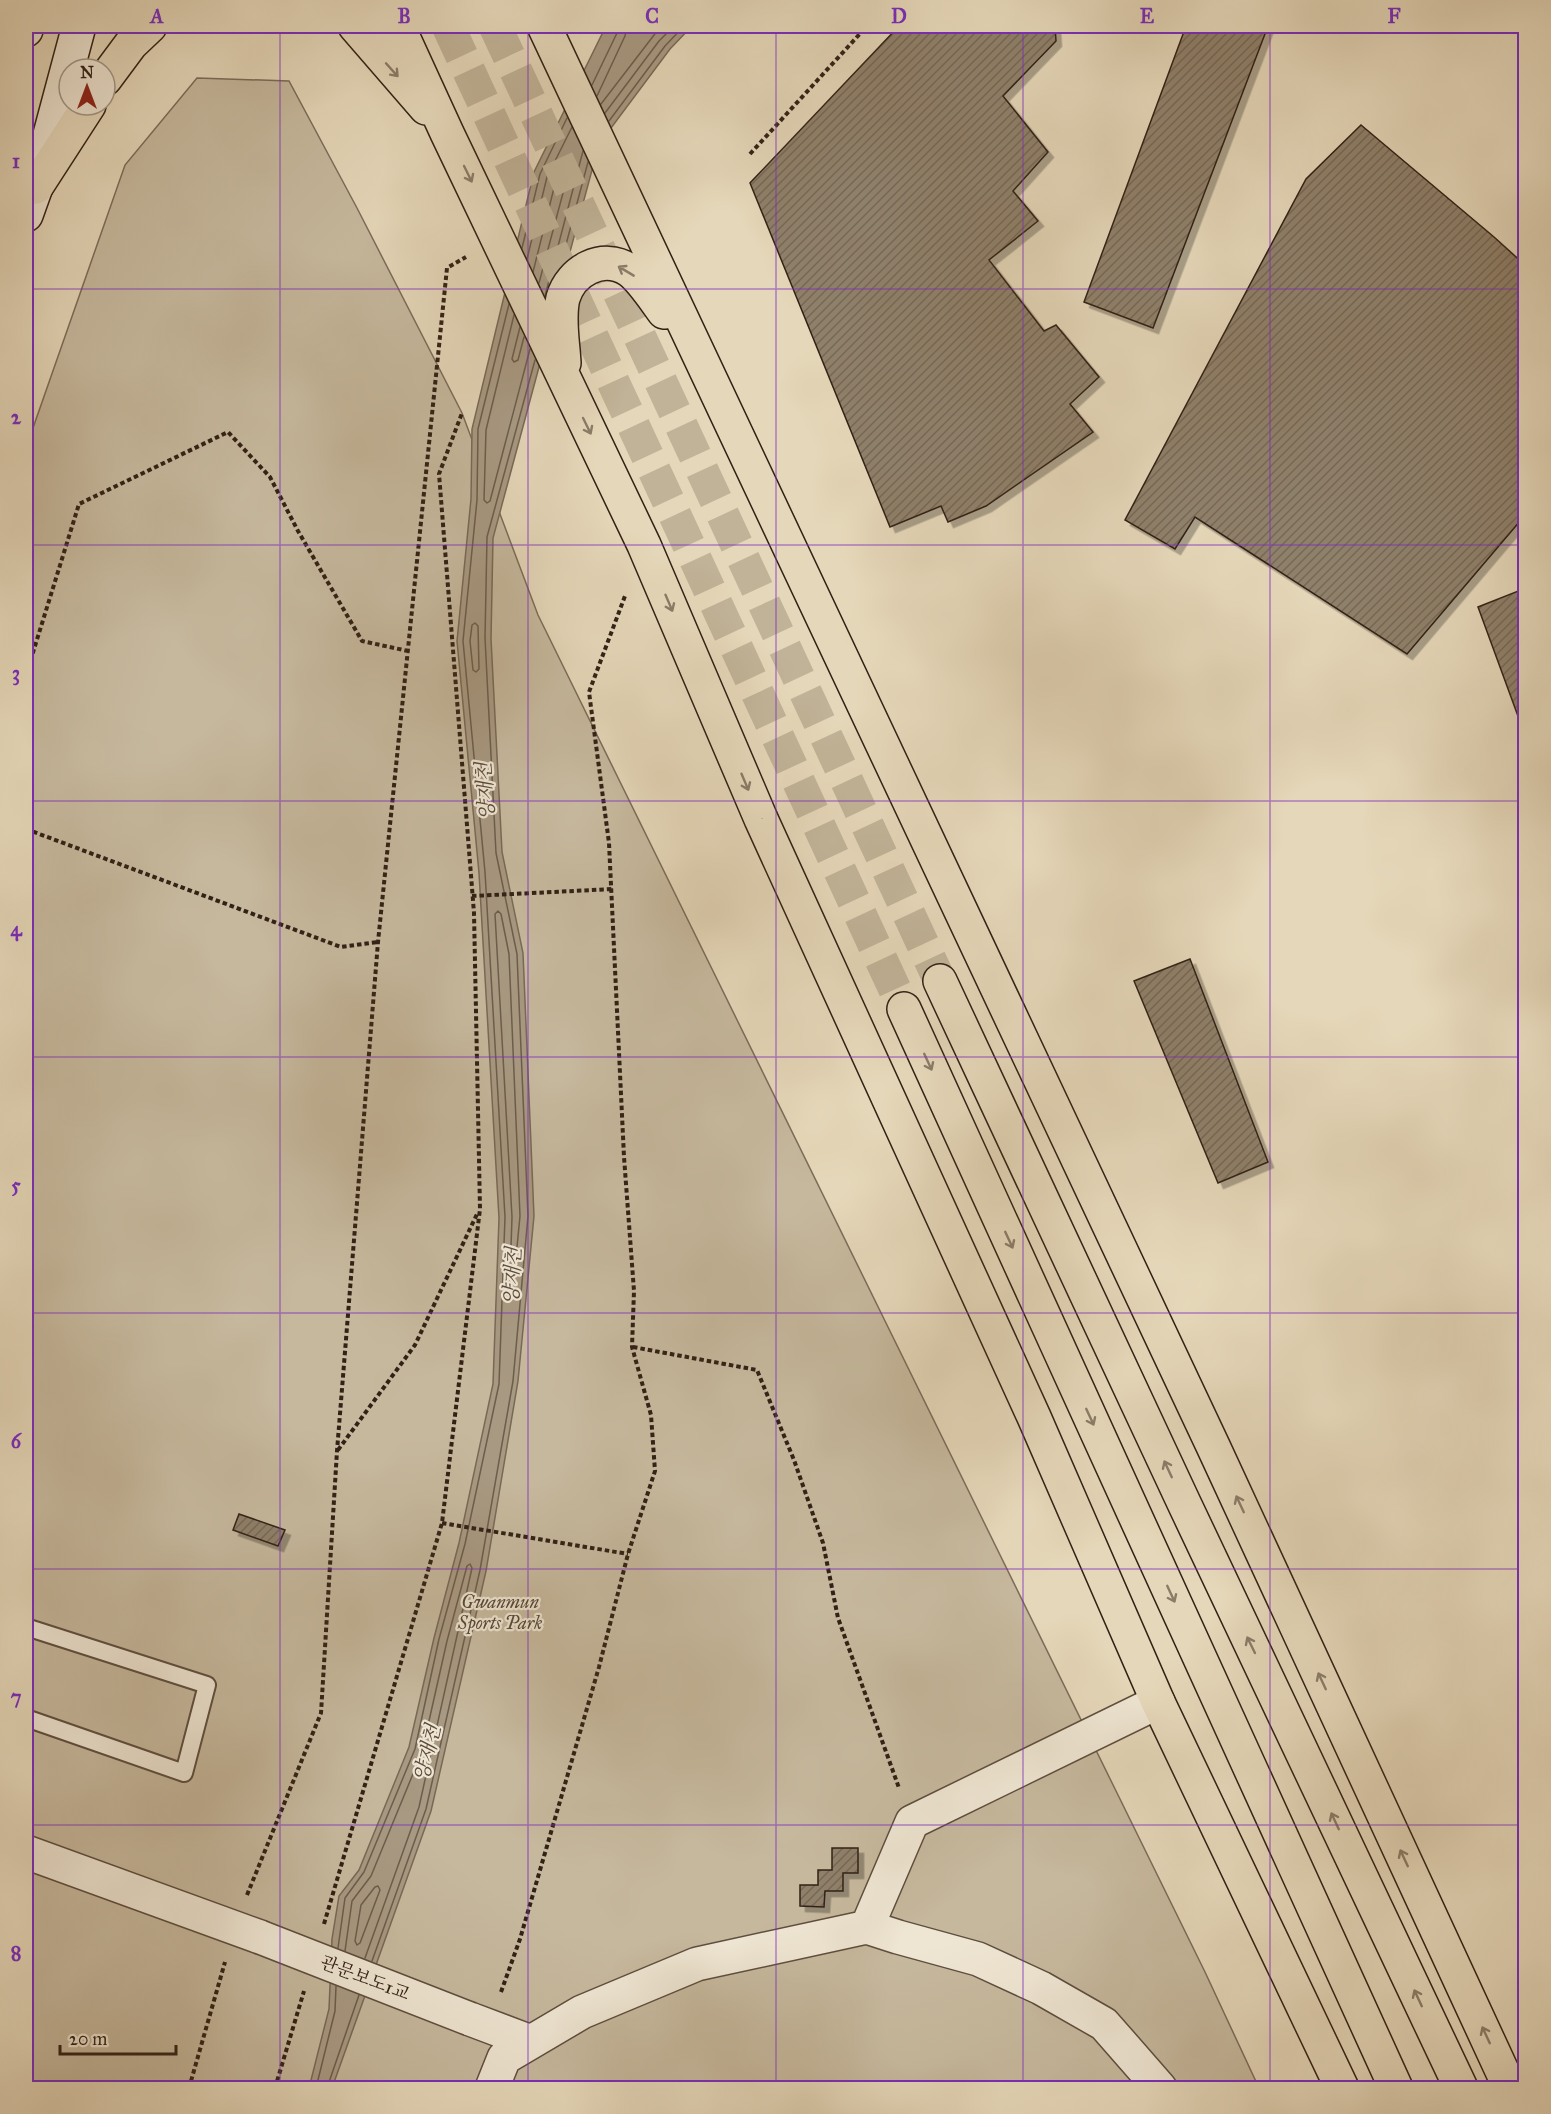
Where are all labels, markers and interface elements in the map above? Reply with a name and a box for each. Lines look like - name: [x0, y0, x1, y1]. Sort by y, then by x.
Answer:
- text: A: [148, 4, 164, 28]
- text: B: [397, 4, 411, 28]
- text: C: [645, 4, 659, 28]
- text: D: [891, 4, 907, 28]
- text: E: [1140, 4, 1155, 28]
- text: F: [1387, 4, 1401, 28]
- north arrow: [57, 57, 117, 117]
- one-way arrow: [385, 62, 399, 77]
- text: N: [80, 63, 94, 82]
- text: 1: [12, 149, 20, 173]
- one-way arrow: [462, 164, 474, 182]
- one-way arrow: [618, 265, 635, 277]
- text: 2: [11, 405, 22, 429]
- one-way arrow: [582, 416, 593, 434]
- one-way arrow: [664, 593, 675, 611]
- text: 3: [12, 661, 20, 686]
- water label: 양재천: [471, 760, 499, 821]
- one-way arrow: [740, 773, 751, 791]
- text: 4: [10, 917, 22, 942]
- one-way arrow: [923, 1053, 935, 1071]
- text: 5: [11, 1173, 21, 1197]
- one-way arrow: [1004, 1230, 1016, 1248]
- water label: 양재천: [498, 1245, 526, 1306]
- one-way arrow: [1085, 1408, 1097, 1426]
- text: 6: [11, 1429, 23, 1453]
- one-way arrow: [1161, 1461, 1173, 1479]
- one-way arrow: [1234, 1496, 1246, 1514]
- one-way arrow: [1166, 1585, 1177, 1603]
- park label: Gwanmun Sports Park: [457, 1591, 542, 1635]
- one-way arrow: [1245, 1637, 1257, 1655]
- one-way arrow: [1316, 1673, 1328, 1691]
- text: 7: [11, 1685, 22, 1709]
- water label: 양재천: [409, 1720, 446, 1784]
- one-way arrow: [1329, 1813, 1341, 1831]
- one-way arrow: [1397, 1850, 1409, 1868]
- text: 8: [11, 1941, 21, 1965]
- street label: 관문보도1교: [317, 1951, 413, 2005]
- one-way arrow: [1412, 1989, 1424, 2007]
- scale bar: [60, 2018, 176, 2056]
- one-way arrow: [1479, 2027, 1491, 2045]
- text: 20 m: [69, 2028, 107, 2050]

